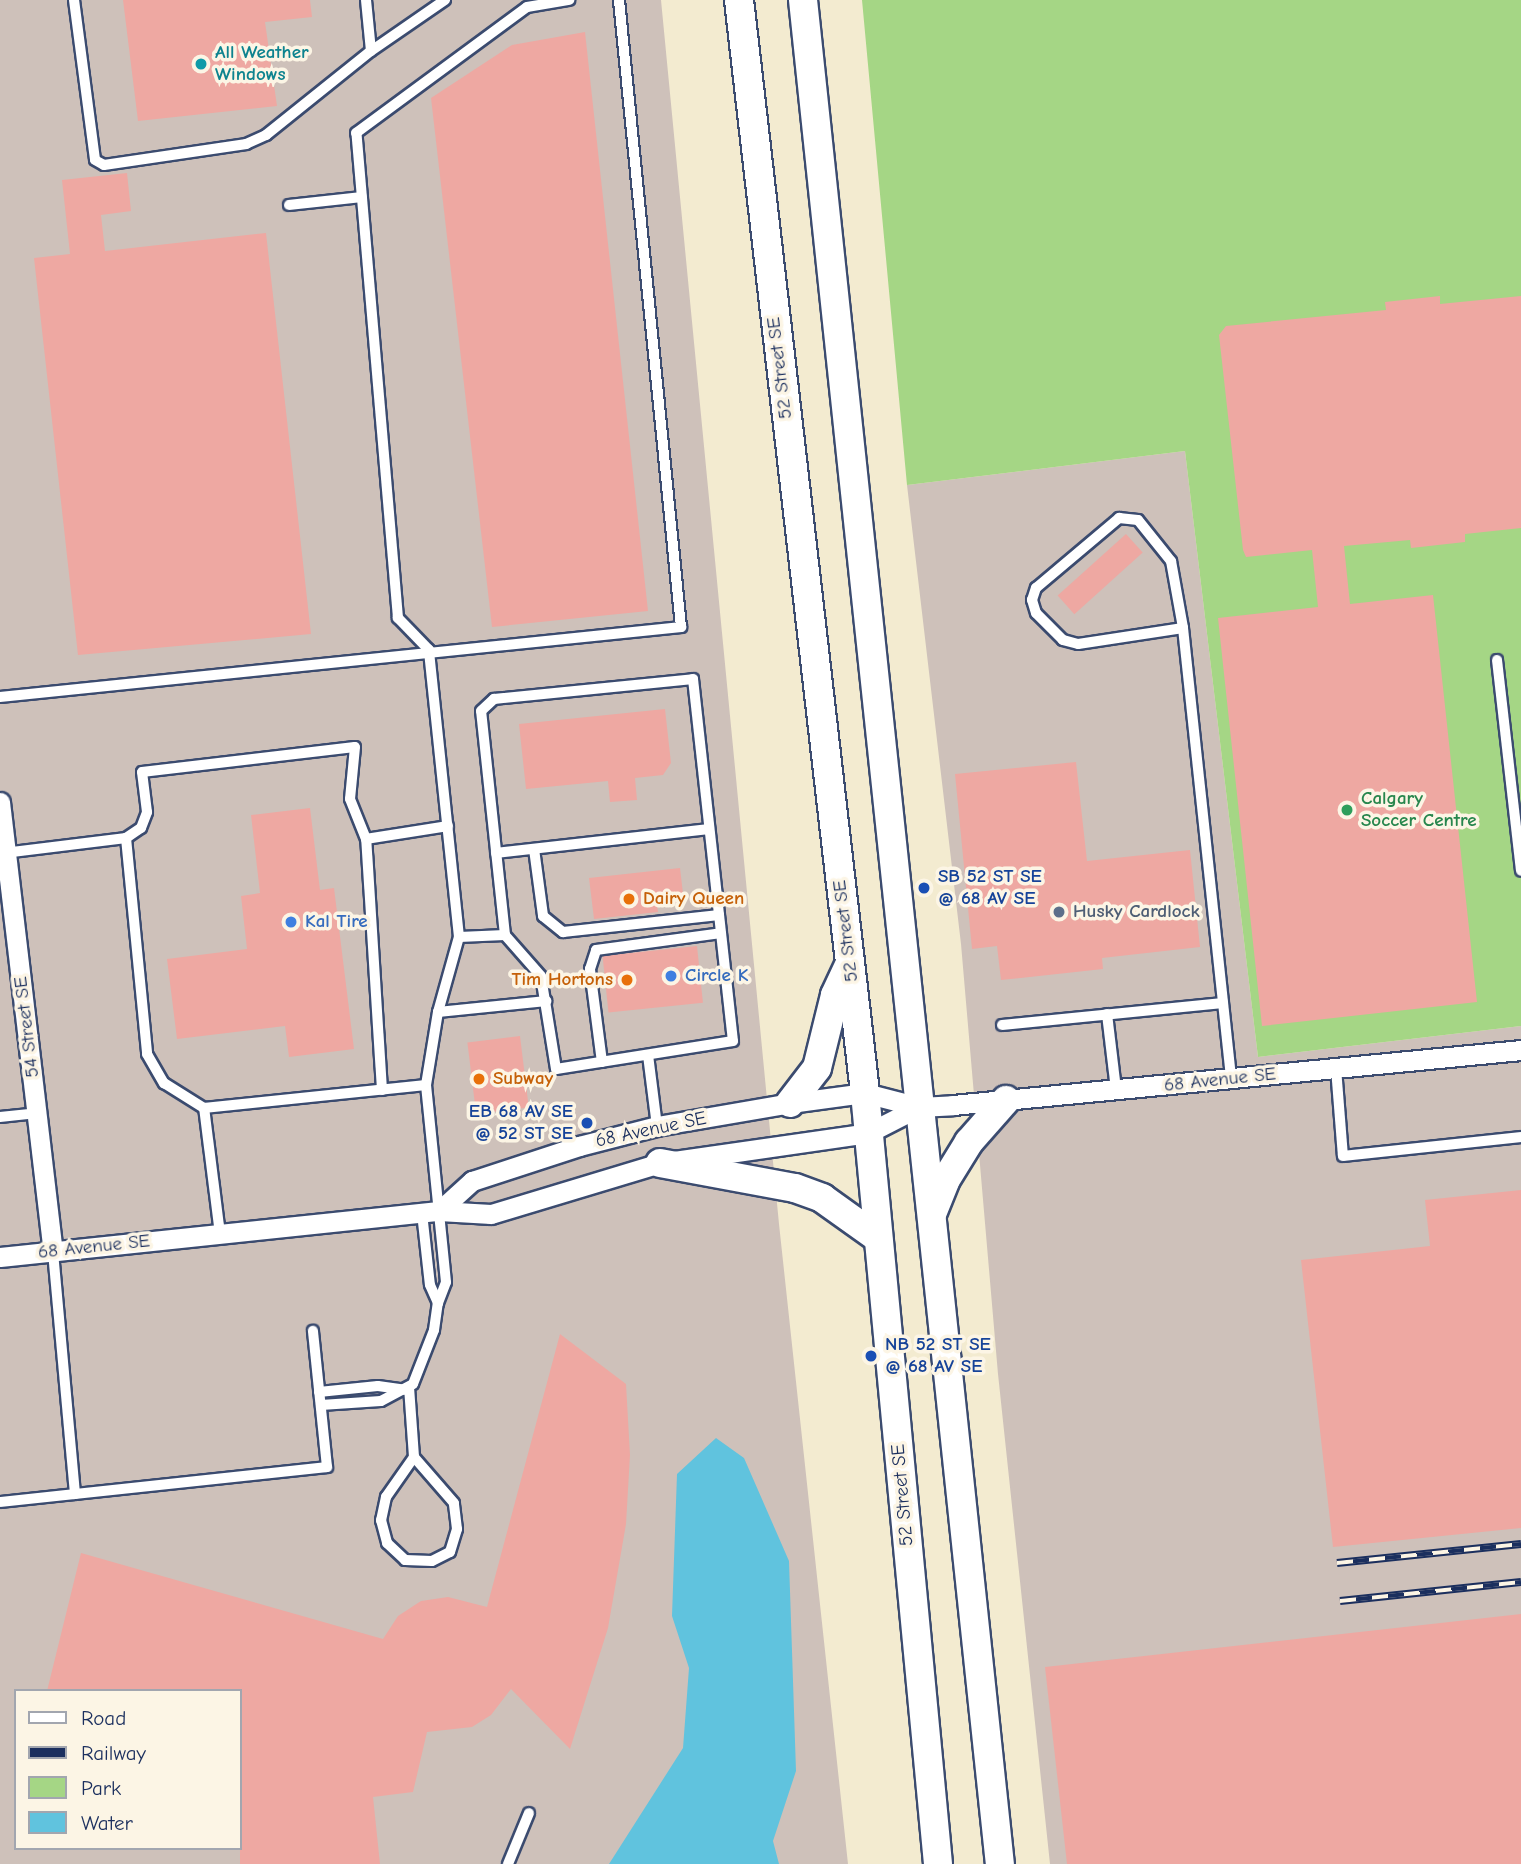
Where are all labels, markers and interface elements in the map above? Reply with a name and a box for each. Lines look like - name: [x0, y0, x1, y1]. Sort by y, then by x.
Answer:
- place label: All Weather Windows: [215, 42, 309, 86]
- marker: All Weather Windows: [193, 56, 209, 72]
- street label: 52 Street SE: [762, 316, 798, 420]
- place label: Calgary Soccer Centre: [1361, 788, 1477, 832]
- marker: Calgary Soccer Centre: [1339, 802, 1355, 818]
- place label: SB 52 ST SE @ 68 AV SE: [938, 866, 1042, 910]
- street label: 52 Street SE: [828, 879, 864, 983]
- marker: SB 52 ST SE @ 68 AV SE: [916, 880, 932, 896]
- place label: Dairy Queen: [643, 888, 744, 910]
- marker: Dairy Queen: [621, 891, 637, 907]
- place label: Husky Cardlock: [1073, 901, 1200, 923]
- marker: Husky Cardlock: [1051, 904, 1067, 920]
- place label: Kal Tire: [305, 911, 368, 933]
- marker: Kal Tire: [283, 914, 299, 930]
- place label: Circle K: [685, 965, 748, 987]
- marker: Circle K: [663, 968, 679, 984]
- place label: Tim Hortons: [512, 969, 613, 991]
- marker: Tim Hortons: [619, 972, 635, 988]
- street label: 54 Street SE: [9, 975, 45, 1079]
- street label: 68 Avenue SE: [1163, 1063, 1277, 1097]
- place label: Subway: [493, 1068, 553, 1090]
- marker: Subway: [471, 1071, 487, 1087]
- place label: EB 68 AV SE @ 52 ST SE: [469, 1101, 573, 1145]
- street label: 68 Avenue SE: [594, 1107, 708, 1153]
- marker: EB 68 AV SE @ 52 ST SE: [579, 1115, 595, 1131]
- street label: 68 Avenue SE: [37, 1230, 151, 1264]
- place label: NB 52 ST SE @ 68 AV SE: [885, 1334, 991, 1378]
- marker: NB 52 ST SE @ 68 AV SE: [863, 1348, 879, 1364]
- street label: 52 Street SE: [887, 1443, 919, 1547]
- legend: [14, 1689, 242, 1850]
- text: Road: [81, 1706, 126, 1730]
- text: Railway: [81, 1741, 146, 1765]
- text: Park: [81, 1776, 121, 1800]
- text: Water: [81, 1811, 133, 1835]

